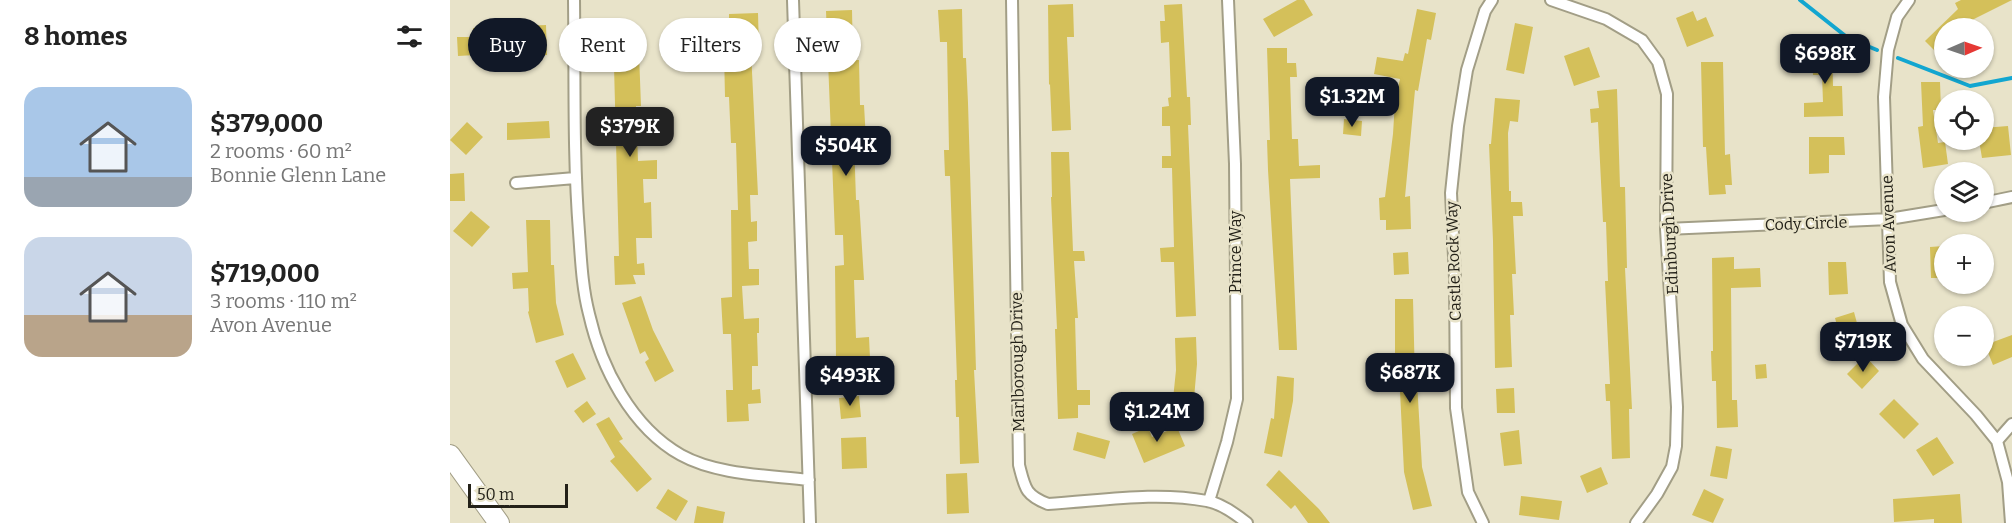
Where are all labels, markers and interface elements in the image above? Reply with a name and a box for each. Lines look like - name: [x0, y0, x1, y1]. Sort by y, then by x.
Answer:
- chip: Buy: [468, 18, 547, 72]
- chip: Rent: [559, 18, 647, 72]
- chip: Filters: [659, 18, 762, 72]
- chip: New: [774, 18, 861, 72]
- north arrow: [1934, 18, 1994, 78]
- map controls: [1934, 18, 1994, 366]
- icon: filters: [393, 20, 426, 53]
- text: 8 homes: [24, 21, 128, 52]
- pin: $698K: [1783, 34, 1867, 85]
- text: $698K: [1794, 41, 1856, 65]
- pin: $1.32M: [1303, 77, 1401, 128]
- text: $1.32M: [1319, 84, 1385, 108]
- button: locate: [1934, 90, 1994, 150]
- pin: $379K: [588, 107, 672, 158]
- text: $379,000: [210, 108, 323, 139]
- icon: home: [72, 111, 144, 183]
- text: $379K: [600, 114, 660, 138]
- pin: $504K: [804, 126, 888, 177]
- text: $504K: [815, 133, 877, 157]
- text: 2 rooms · 60 m²: [210, 139, 352, 163]
- button: layers: [1934, 162, 1994, 222]
- text: Bonnie Glenn Lane: [210, 163, 386, 187]
- street label: Edinburgh Drive: [1657, 173, 1682, 295]
- street label: Avon Avenue: [1877, 175, 1900, 273]
- street label: Castle Rock Way: [1442, 200, 1465, 321]
- street label: Prince Way: [1226, 210, 1245, 293]
- street label: Cody Circle: [1764, 213, 1848, 234]
- button: +: [1934, 234, 1994, 294]
- text: $719,000: [210, 258, 320, 289]
- icon: home: [72, 261, 144, 333]
- text: 3 rooms · 110 m²: [210, 289, 357, 313]
- street label: Marlborough Drive: [1007, 292, 1028, 432]
- button: −: [1934, 306, 1994, 366]
- text: Avon Avenue: [210, 313, 332, 337]
- pin: $719K: [1821, 322, 1905, 373]
- text: $719K: [1834, 329, 1892, 353]
- pin: $687K: [1368, 353, 1452, 404]
- pin: $493K: [808, 356, 892, 407]
- text: $687K: [1379, 360, 1441, 384]
- text: $493K: [819, 363, 881, 387]
- pin: $1.24M: [1108, 392, 1206, 443]
- text: $1.24M: [1124, 399, 1190, 423]
- scale bar: [468, 481, 568, 508]
- text: 50 m: [477, 485, 514, 504]

